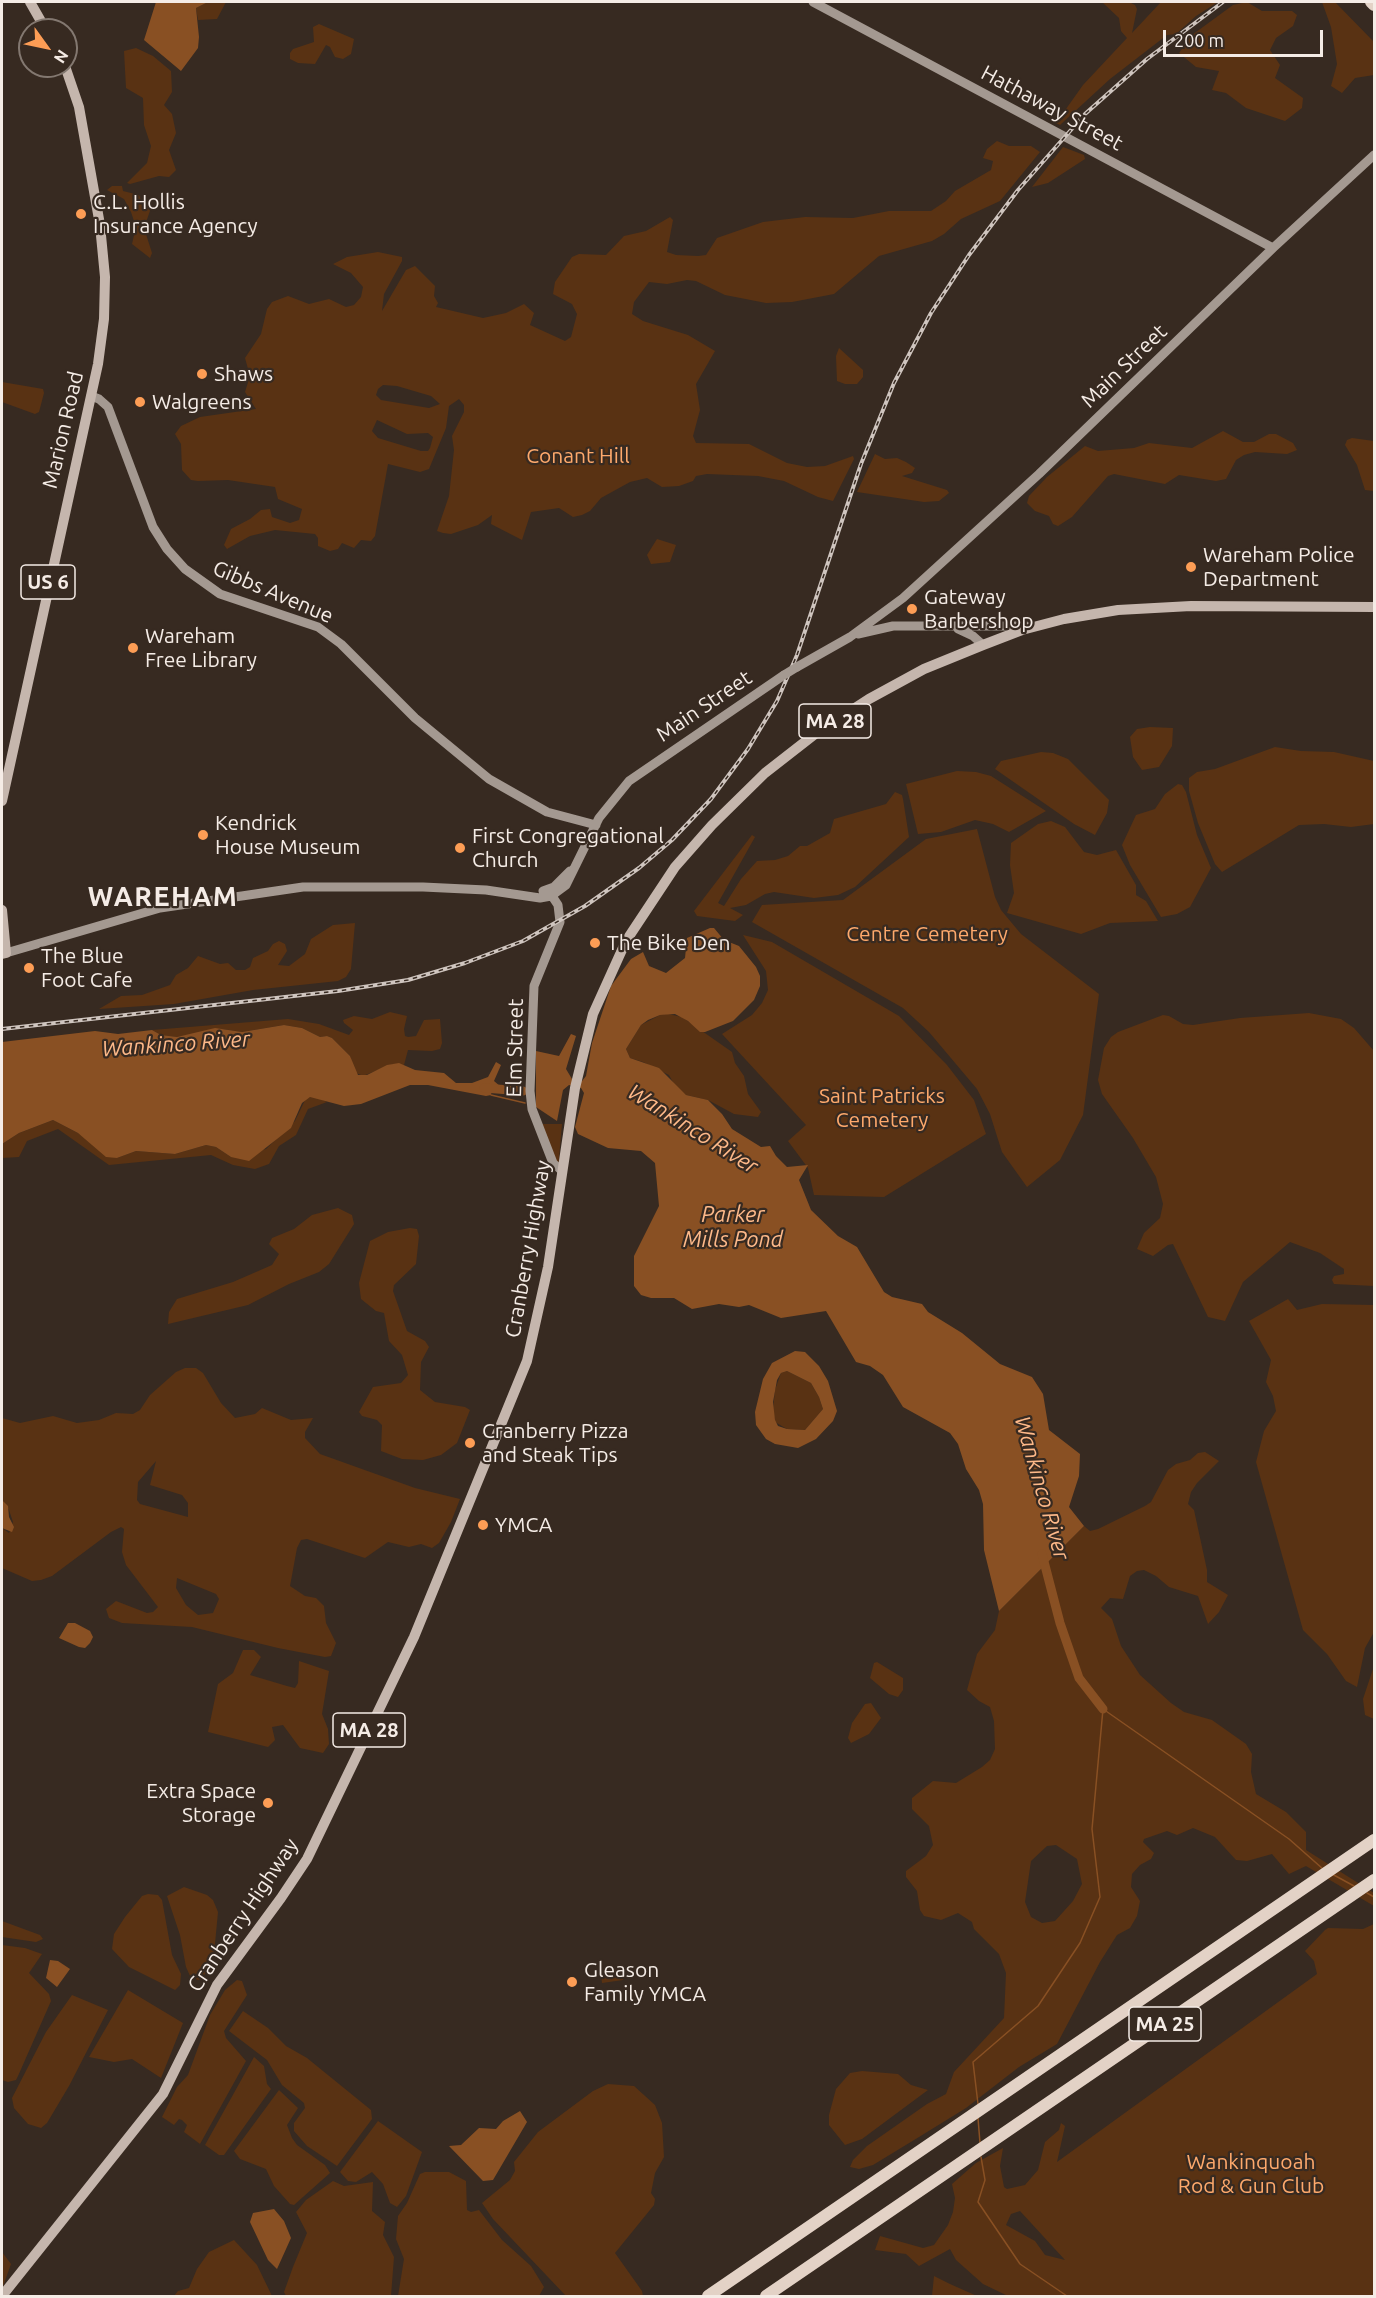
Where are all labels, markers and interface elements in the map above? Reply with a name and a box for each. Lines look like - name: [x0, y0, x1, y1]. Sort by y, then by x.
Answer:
- north arrow: [18, 18, 78, 78]
- scale bar: [1166, 18, 1326, 56]
- text: 200 m: [1174, 30, 1224, 50]
- text: N: [51, 47, 72, 67]
- street label: Hathaway Street: [977, 60, 1127, 156]
- place label: C.L. Hollis Insurance Agency: [93, 189, 258, 239]
- marker: C.L. Hollis Insurance Agency: [74, 207, 88, 221]
- street label: Main Street: [1076, 319, 1172, 413]
- place label: Shaws: [214, 361, 273, 387]
- marker: Shaws: [195, 367, 209, 381]
- street label: Marion Road: [37, 369, 89, 491]
- place label: Walgreens: [152, 389, 252, 415]
- marker: Walgreens: [133, 395, 147, 409]
- park label: Conant Hill: [526, 443, 630, 469]
- place label: Wareham Police Department: [1203, 542, 1355, 592]
- street label: Gibbs Avenue: [209, 555, 337, 629]
- marker: Wareham Police Department: [1184, 560, 1198, 574]
- road number: US 6: [21, 565, 75, 599]
- place label: Gateway Barbershop: [924, 584, 1034, 634]
- marker: Gateway Barbershop: [905, 602, 919, 616]
- place label: Wareham Free Library: [145, 623, 257, 673]
- marker: Wareham Free Library: [126, 641, 140, 655]
- street label: Main Street: [652, 665, 756, 747]
- road number: MA 28: [799, 704, 871, 738]
- place label: Kendrick House Museum: [215, 810, 360, 860]
- place label: First Congregational Church: [472, 823, 664, 873]
- marker: Kendrick House Museum: [196, 828, 210, 842]
- marker: First Congregational Church: [453, 841, 467, 855]
- district label: WAREHAM: [88, 881, 238, 913]
- park label: Centre Cemetery: [846, 921, 1008, 947]
- place label: The Bike Den: [607, 930, 731, 956]
- marker: The Bike Den: [588, 936, 602, 950]
- place label: The Blue Foot Cafe: [41, 943, 133, 993]
- marker: The Blue Foot Cafe: [22, 961, 36, 975]
- street label: Elm Street: [502, 998, 528, 1098]
- water label: Wankinco River: [101, 1026, 251, 1062]
- water label: Wankinco River: [623, 1078, 763, 1180]
- park label: Saint Patricks Cemetery: [819, 1083, 945, 1133]
- street label: Cranberry Highway: [500, 1158, 556, 1340]
- water label: Parker Mills Pond: [683, 1202, 783, 1254]
- water label: Wankinco River: [1009, 1413, 1075, 1563]
- place label: Cranberry Pizza and Steak Tips: [482, 1418, 629, 1468]
- marker: Cranberry Pizza and Steak Tips: [463, 1436, 477, 1450]
- place label: YMCA: [495, 1512, 552, 1538]
- marker: YMCA: [476, 1518, 490, 1532]
- road number: MA 28: [333, 1713, 405, 1747]
- place label: Extra Space Storage: [146, 1778, 256, 1828]
- marker: Extra Space Storage: [261, 1796, 275, 1810]
- street label: Cranberry Highway: [182, 1833, 304, 1997]
- place label: Gleason Family YMCA: [584, 1957, 706, 2007]
- marker: Gleason Family YMCA: [565, 1975, 579, 1989]
- road number: MA 25: [1129, 2007, 1201, 2041]
- park label: Wankinquoah Rod & Gun Club: [1178, 2149, 1324, 2199]

